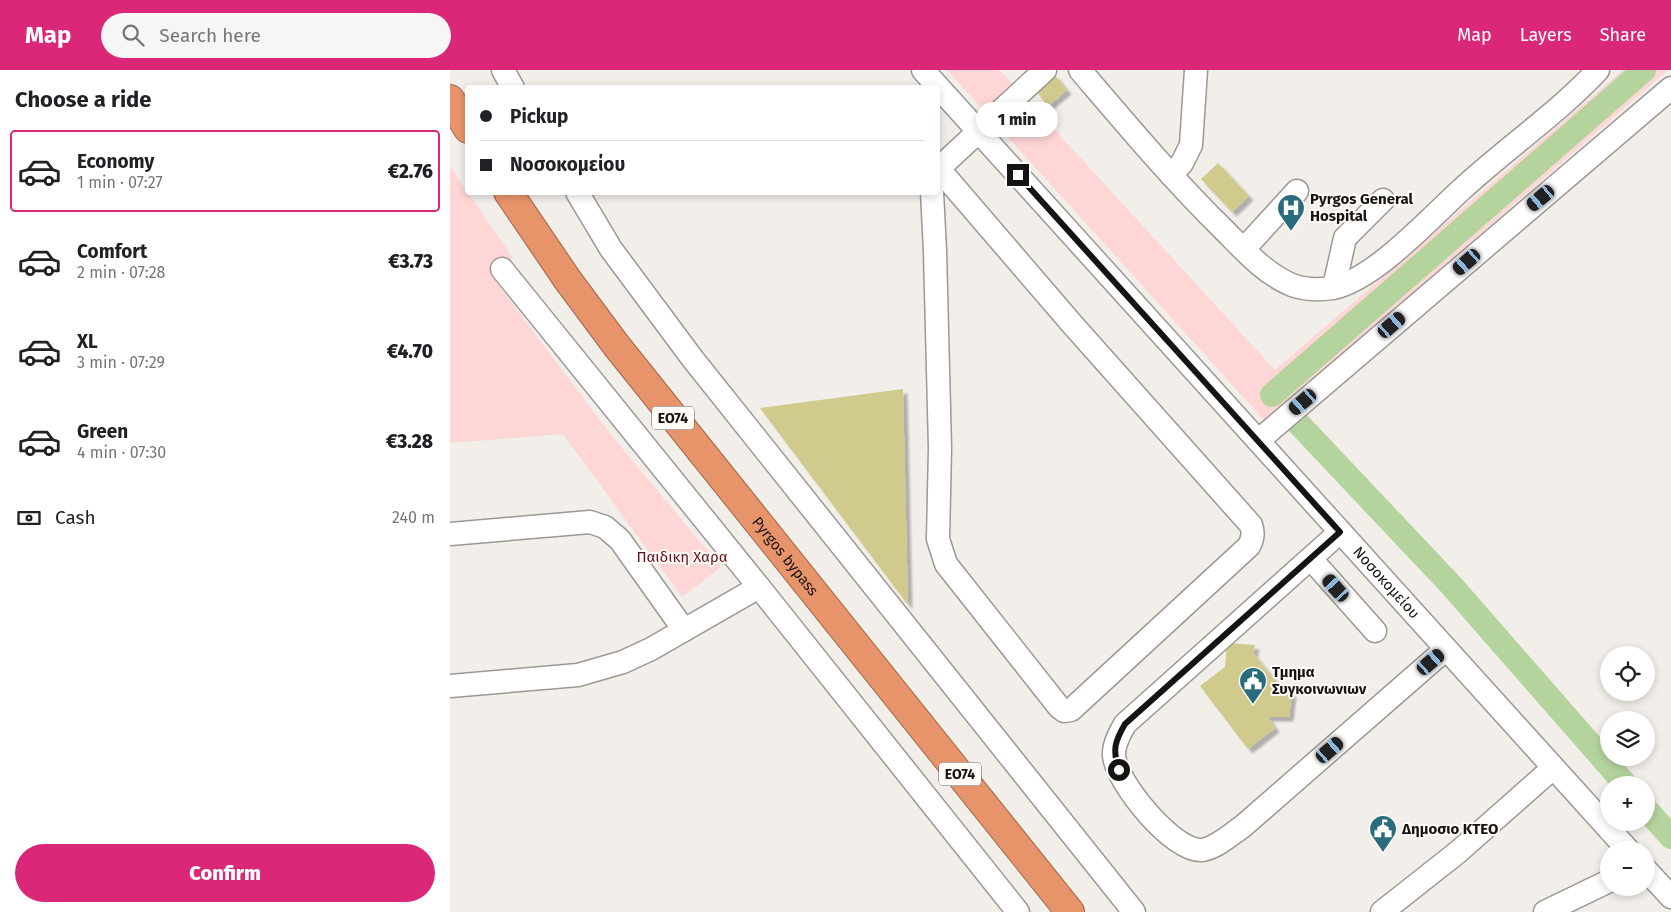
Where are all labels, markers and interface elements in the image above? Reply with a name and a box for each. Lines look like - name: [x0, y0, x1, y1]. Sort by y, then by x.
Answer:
- search box: [101, 13, 451, 58]
- text: Map: [25, 21, 71, 49]
- icon: search: [119, 21, 147, 49]
- text: Search here: [159, 24, 261, 47]
- text: Map: [1457, 24, 1492, 46]
- text: Layers: [1520, 24, 1572, 46]
- text: Share: [1600, 24, 1646, 46]
- text: Choose a ride: [15, 86, 151, 113]
- callout: 1 min: [977, 102, 1059, 138]
- text: Pickup: [510, 105, 568, 128]
- text: 1 min: [998, 110, 1036, 129]
- icon: car: [17, 149, 62, 194]
- text: Economy: [77, 150, 154, 173]
- text: Νοσοκομείου: [510, 153, 625, 176]
- text: €2.76: [388, 160, 433, 183]
- route end: [1007, 164, 1029, 186]
- text: 1 min · 07:27: [77, 173, 163, 192]
- car: [1524, 183, 1557, 213]
- place label: Pyrgos General Hospital: [1310, 190, 1413, 225]
- hospital icon: Pyrgos General Hospital: [1276, 193, 1306, 232]
- icon: car: [17, 239, 62, 284]
- text: Comfort: [77, 240, 147, 263]
- car: [1450, 246, 1483, 278]
- text: €3.73: [388, 250, 433, 273]
- text: 2 min · 07:28: [77, 263, 165, 282]
- car: [1375, 309, 1408, 341]
- icon: car: [17, 329, 62, 374]
- text: XL: [77, 330, 98, 353]
- text: €4.70: [387, 340, 433, 363]
- text: 3 min · 07:29: [77, 353, 165, 372]
- car: [1286, 386, 1319, 418]
- road number: ΕΟ74: [652, 406, 694, 429]
- icon: car: [17, 419, 62, 464]
- text: Green: [77, 420, 128, 443]
- text: €3.28: [386, 430, 433, 453]
- text: 4 min · 07:30: [77, 443, 166, 462]
- icon: cash: [15, 504, 43, 532]
- text: Cash: [55, 506, 96, 529]
- text: 240 m: [392, 508, 435, 527]
- street label: Pyrgos bypass: [748, 513, 822, 599]
- street label: Νοσοκομείου: [1349, 543, 1423, 622]
- park label: Παιδικη Χαρα: [636, 548, 728, 566]
- car: [1320, 572, 1351, 604]
- car: [1414, 646, 1447, 678]
- map controls: [1600, 646, 1655, 896]
- button: locate: [1600, 646, 1655, 701]
- place label: Τμημα Συγκοινωνιων: [1272, 663, 1367, 698]
- public building icon: Τμημα Συγκοινωνιων: [1238, 666, 1268, 705]
- button: layers: [1600, 711, 1655, 766]
- car: [1313, 734, 1346, 766]
- route start: [1108, 759, 1130, 781]
- road number: ΕΟ74: [939, 762, 981, 786]
- button: +: [1600, 776, 1655, 831]
- public building icon: Δημοσιο ΚΤΕΟ: [1368, 814, 1398, 853]
- place label: Δημοσιο ΚΤΕΟ: [1401, 820, 1498, 838]
- button: −: [1600, 841, 1655, 896]
- button: Confirm: [15, 844, 435, 902]

